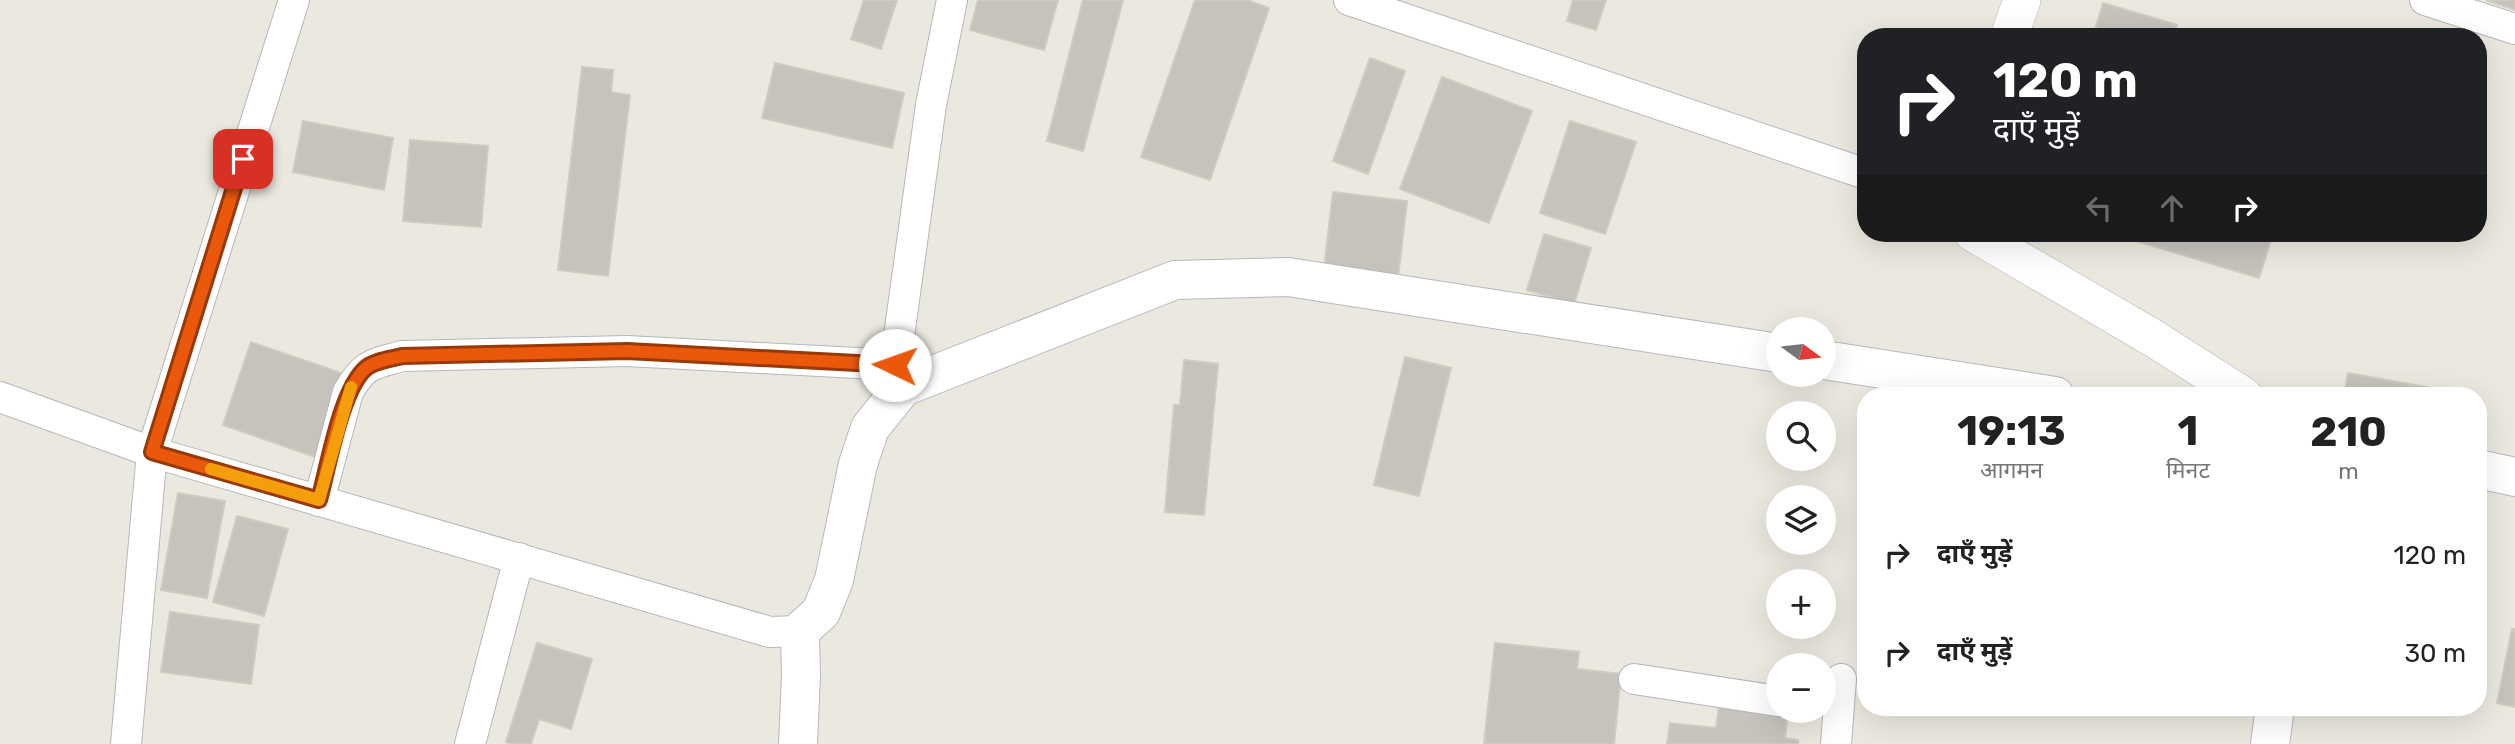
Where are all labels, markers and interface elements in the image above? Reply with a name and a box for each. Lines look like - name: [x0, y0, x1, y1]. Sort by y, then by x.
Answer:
- text: 120 m: [1993, 51, 2138, 109]
- icon: right: [1878, 56, 1969, 147]
- text: दाएँ मुड़ें: [1993, 110, 2080, 148]
- pin: [213, 129, 273, 189]
- icon: arrive: [224, 140, 262, 178]
- icon: left: [2080, 189, 2118, 227]
- icon: ahead: [2153, 189, 2191, 227]
- icon: right: [2226, 189, 2264, 227]
- north arrow: [1766, 317, 1836, 387]
- map controls: [1766, 317, 1836, 723]
- position arrow: [858, 328, 932, 402]
- button: search: [1766, 401, 1836, 471]
- text: 19:13: [1957, 406, 2066, 456]
- text: 1: [2178, 406, 2198, 456]
- text: 210: [2310, 407, 2387, 457]
- text: आगमन: [1980, 456, 2043, 484]
- text: मिनट: [2166, 456, 2210, 484]
- text: m: [2338, 457, 2359, 485]
- button: layers: [1766, 485, 1836, 555]
- icon: right: [1878, 536, 1916, 574]
- text: दाएँ मुड़ें: [1937, 538, 2012, 569]
- text: 120 m: [2394, 540, 2466, 571]
- button: +: [1766, 569, 1836, 639]
- icon: right: [1878, 634, 1916, 672]
- text: दाएँ मुड़ें: [1937, 636, 2012, 667]
- text: 30 m: [2404, 638, 2466, 669]
- button: −: [1766, 653, 1836, 723]

